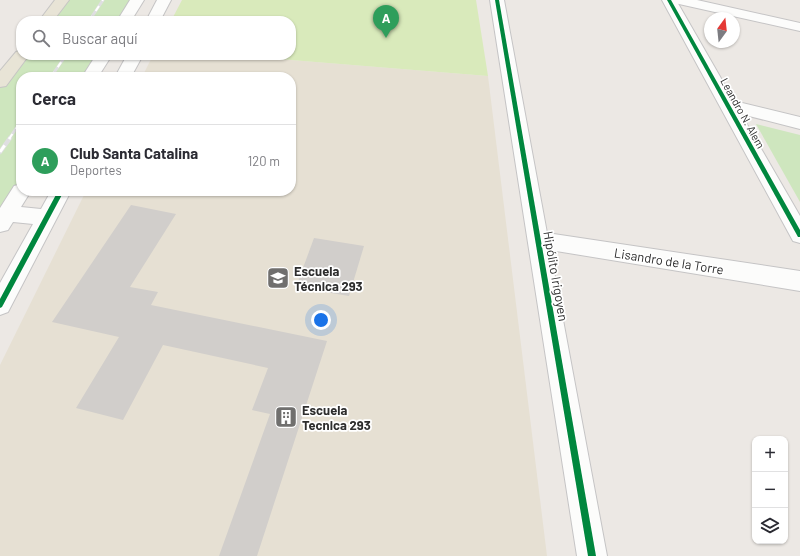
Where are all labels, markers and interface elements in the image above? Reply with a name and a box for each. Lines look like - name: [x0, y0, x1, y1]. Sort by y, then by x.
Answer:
- pin: A: [373, 5, 399, 38]
- north arrow: [704, 12, 740, 48]
- search box: [16, 16, 296, 60]
- icon: search: [30, 27, 52, 49]
- text: Buscar aquí: [62, 29, 138, 47]
- street label: Leandro N. Alem: [718, 75, 768, 151]
- text: Cerca: [32, 88, 76, 108]
- text: Club Santa Catalina: [70, 144, 198, 162]
- text: A: [41, 153, 49, 169]
- text: 120 m: [248, 153, 280, 169]
- text: Deportes: [70, 162, 122, 178]
- street label: Hipólito Irigoyen: [540, 230, 572, 322]
- street label: Lisandro de la Torre: [613, 244, 725, 278]
- place label: Escuela Técnica 293: [294, 263, 363, 294]
- school or university icon: Escuela Técnica 293: [265, 265, 291, 291]
- your location: [311, 310, 331, 330]
- place label: Escuela Tecnica 293: [302, 402, 371, 433]
- building icon: Escuela Tecnica 293: [273, 404, 299, 430]
- map controls: [752, 436, 788, 544]
- button: +: [752, 436, 788, 472]
- button: −: [752, 472, 788, 508]
- button: layers: [752, 508, 788, 544]

